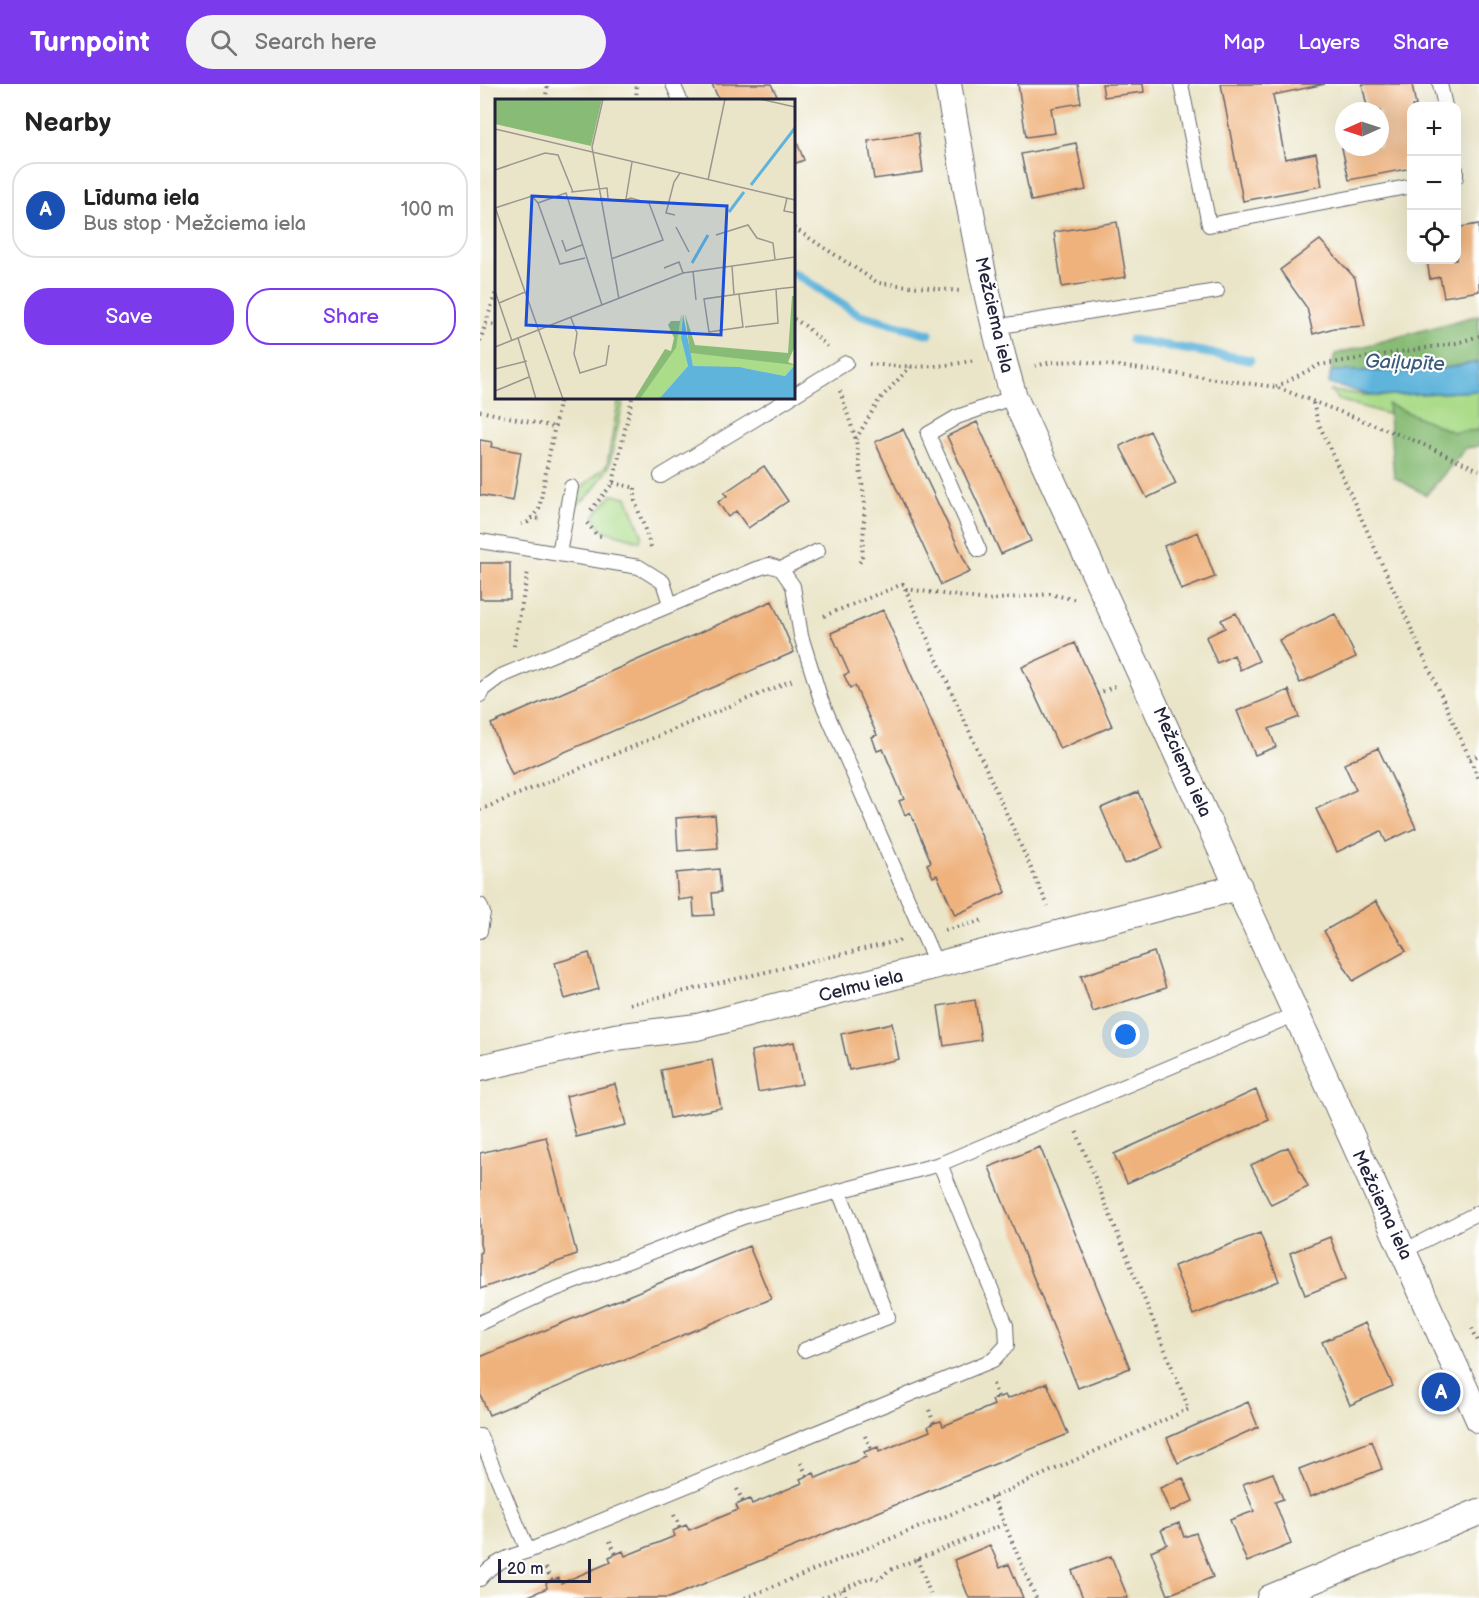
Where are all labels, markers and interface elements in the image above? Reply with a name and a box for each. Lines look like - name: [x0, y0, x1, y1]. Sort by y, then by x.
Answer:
- search box: [186, 15, 606, 69]
- text: Turnpoint: [30, 26, 150, 59]
- icon: search: [207, 26, 240, 59]
- text: Search here: [255, 29, 377, 56]
- text: Map: [1223, 30, 1265, 55]
- text: Layers: [1298, 30, 1360, 55]
- text: Share: [1393, 30, 1449, 55]
- inset map: [495, 99, 795, 399]
- north arrow: [1335, 102, 1389, 156]
- map controls: [1407, 102, 1461, 264]
- button: +: [1407, 102, 1461, 156]
- text: Nearby: [24, 108, 111, 139]
- button: −: [1407, 156, 1461, 210]
- text: Līduma iela: [83, 185, 200, 212]
- text: A: [39, 198, 52, 222]
- text: 100 m: [401, 198, 454, 222]
- button: locate: [1407, 210, 1461, 264]
- text: Bus stop · Mežciema iela: [83, 212, 306, 236]
- street label: Mežciema iela: [970, 255, 1018, 375]
- button: Save: [24, 288, 234, 345]
- button: Share: [246, 288, 456, 345]
- water label: Gaiļupīte: [1365, 350, 1446, 376]
- street label: Mežciema iela: [1148, 704, 1216, 820]
- street label: Celmu iela: [817, 965, 905, 1007]
- your location: [1111, 1020, 1140, 1049]
- street label: Mežciema iela: [1347, 1147, 1417, 1263]
- pin: A: [1422, 1370, 1460, 1414]
- scale bar: [498, 1556, 591, 1584]
- text: 20 m: [507, 1560, 543, 1579]

